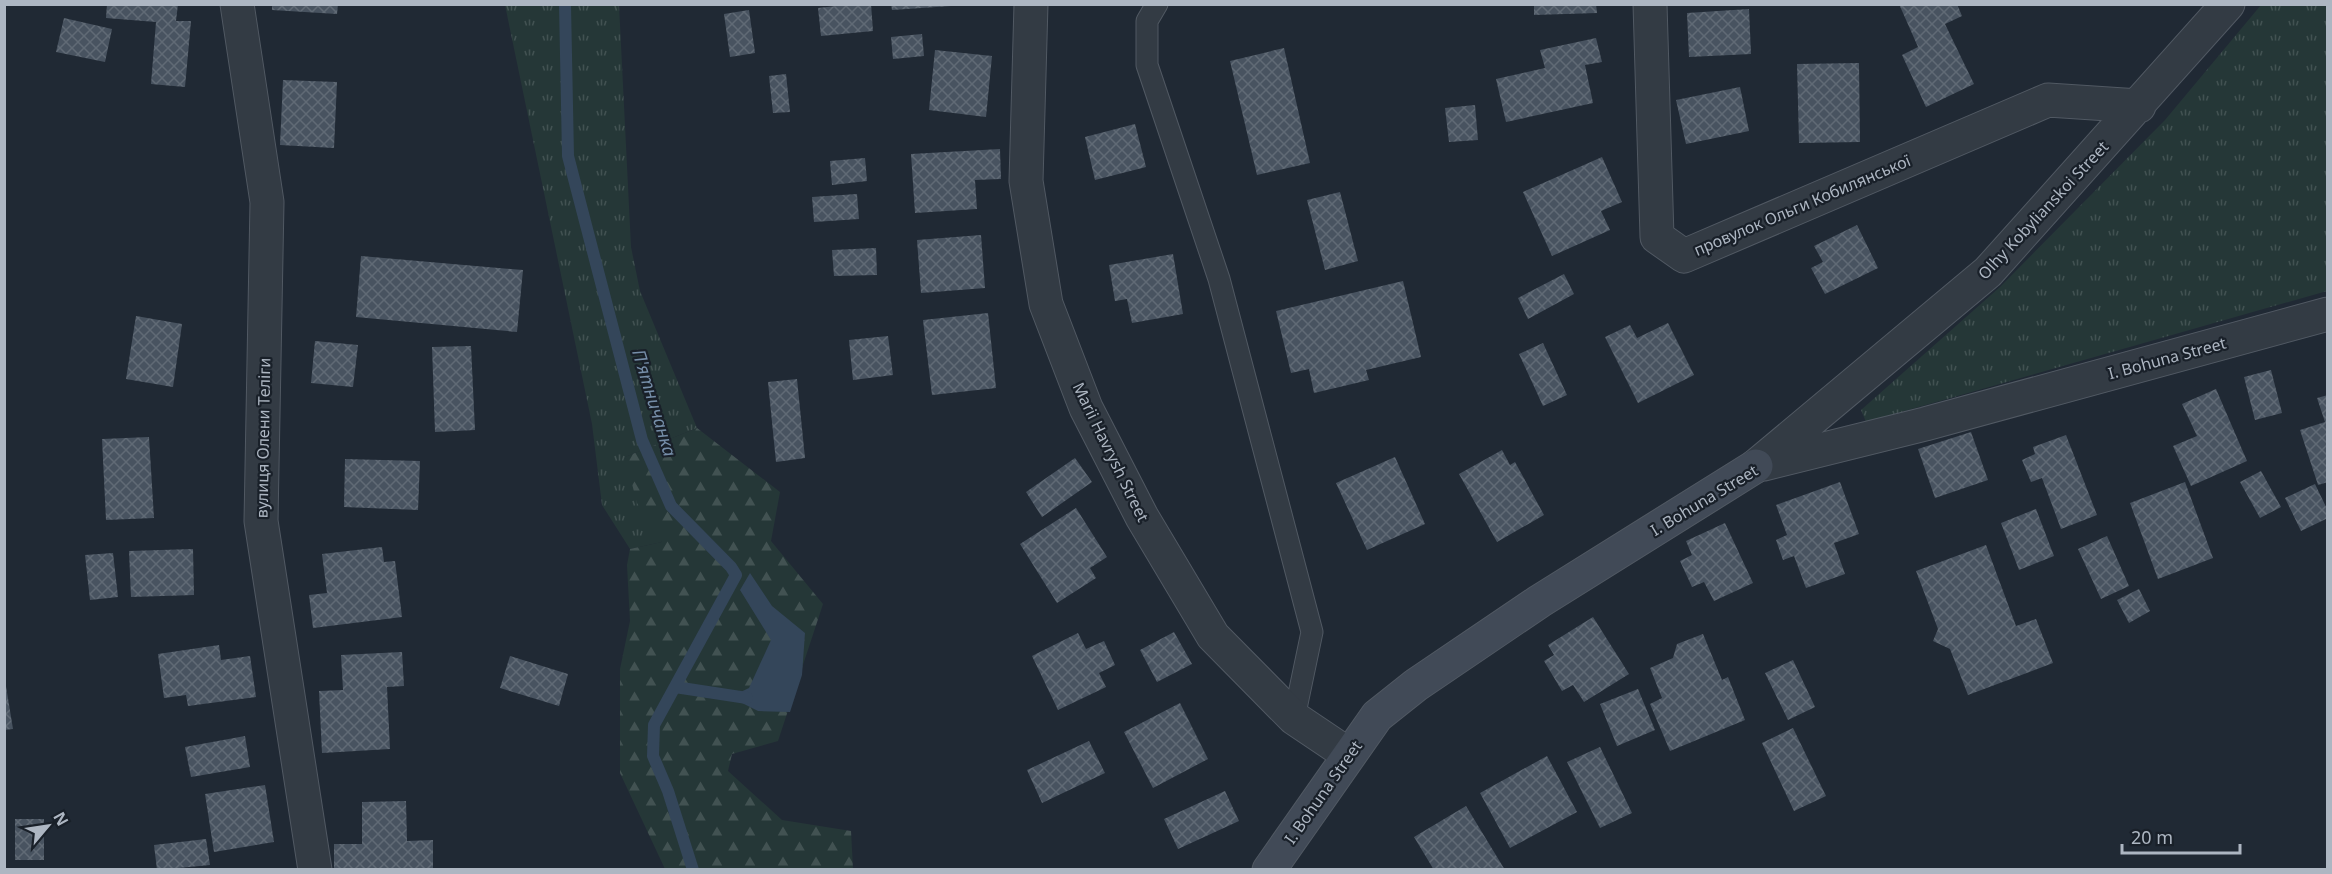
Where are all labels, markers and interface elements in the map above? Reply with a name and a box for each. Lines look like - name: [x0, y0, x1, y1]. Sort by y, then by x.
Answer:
- street label: Olhy Kobylianskoi Street: [1973, 136, 2113, 284]
- street label: провулок Ольги Кобилянської: [1690, 149, 1914, 261]
- street label: I. Bohuna Street: [2106, 332, 2229, 384]
- water label: П'ятничанка: [627, 346, 683, 459]
- street label: вулиця Олени Теліги: [251, 358, 275, 518]
- street label: Marii Havrysh Street: [1068, 379, 1154, 526]
- street label: I. Bohuna Street: [1646, 459, 1762, 541]
- street label: I. Bohuna Street: [1279, 736, 1367, 848]
- north arrow: [18, 796, 78, 856]
- text: N: [48, 808, 74, 830]
- scale bar: [2122, 817, 2240, 855]
- text: 20 m: [2131, 825, 2173, 849]

